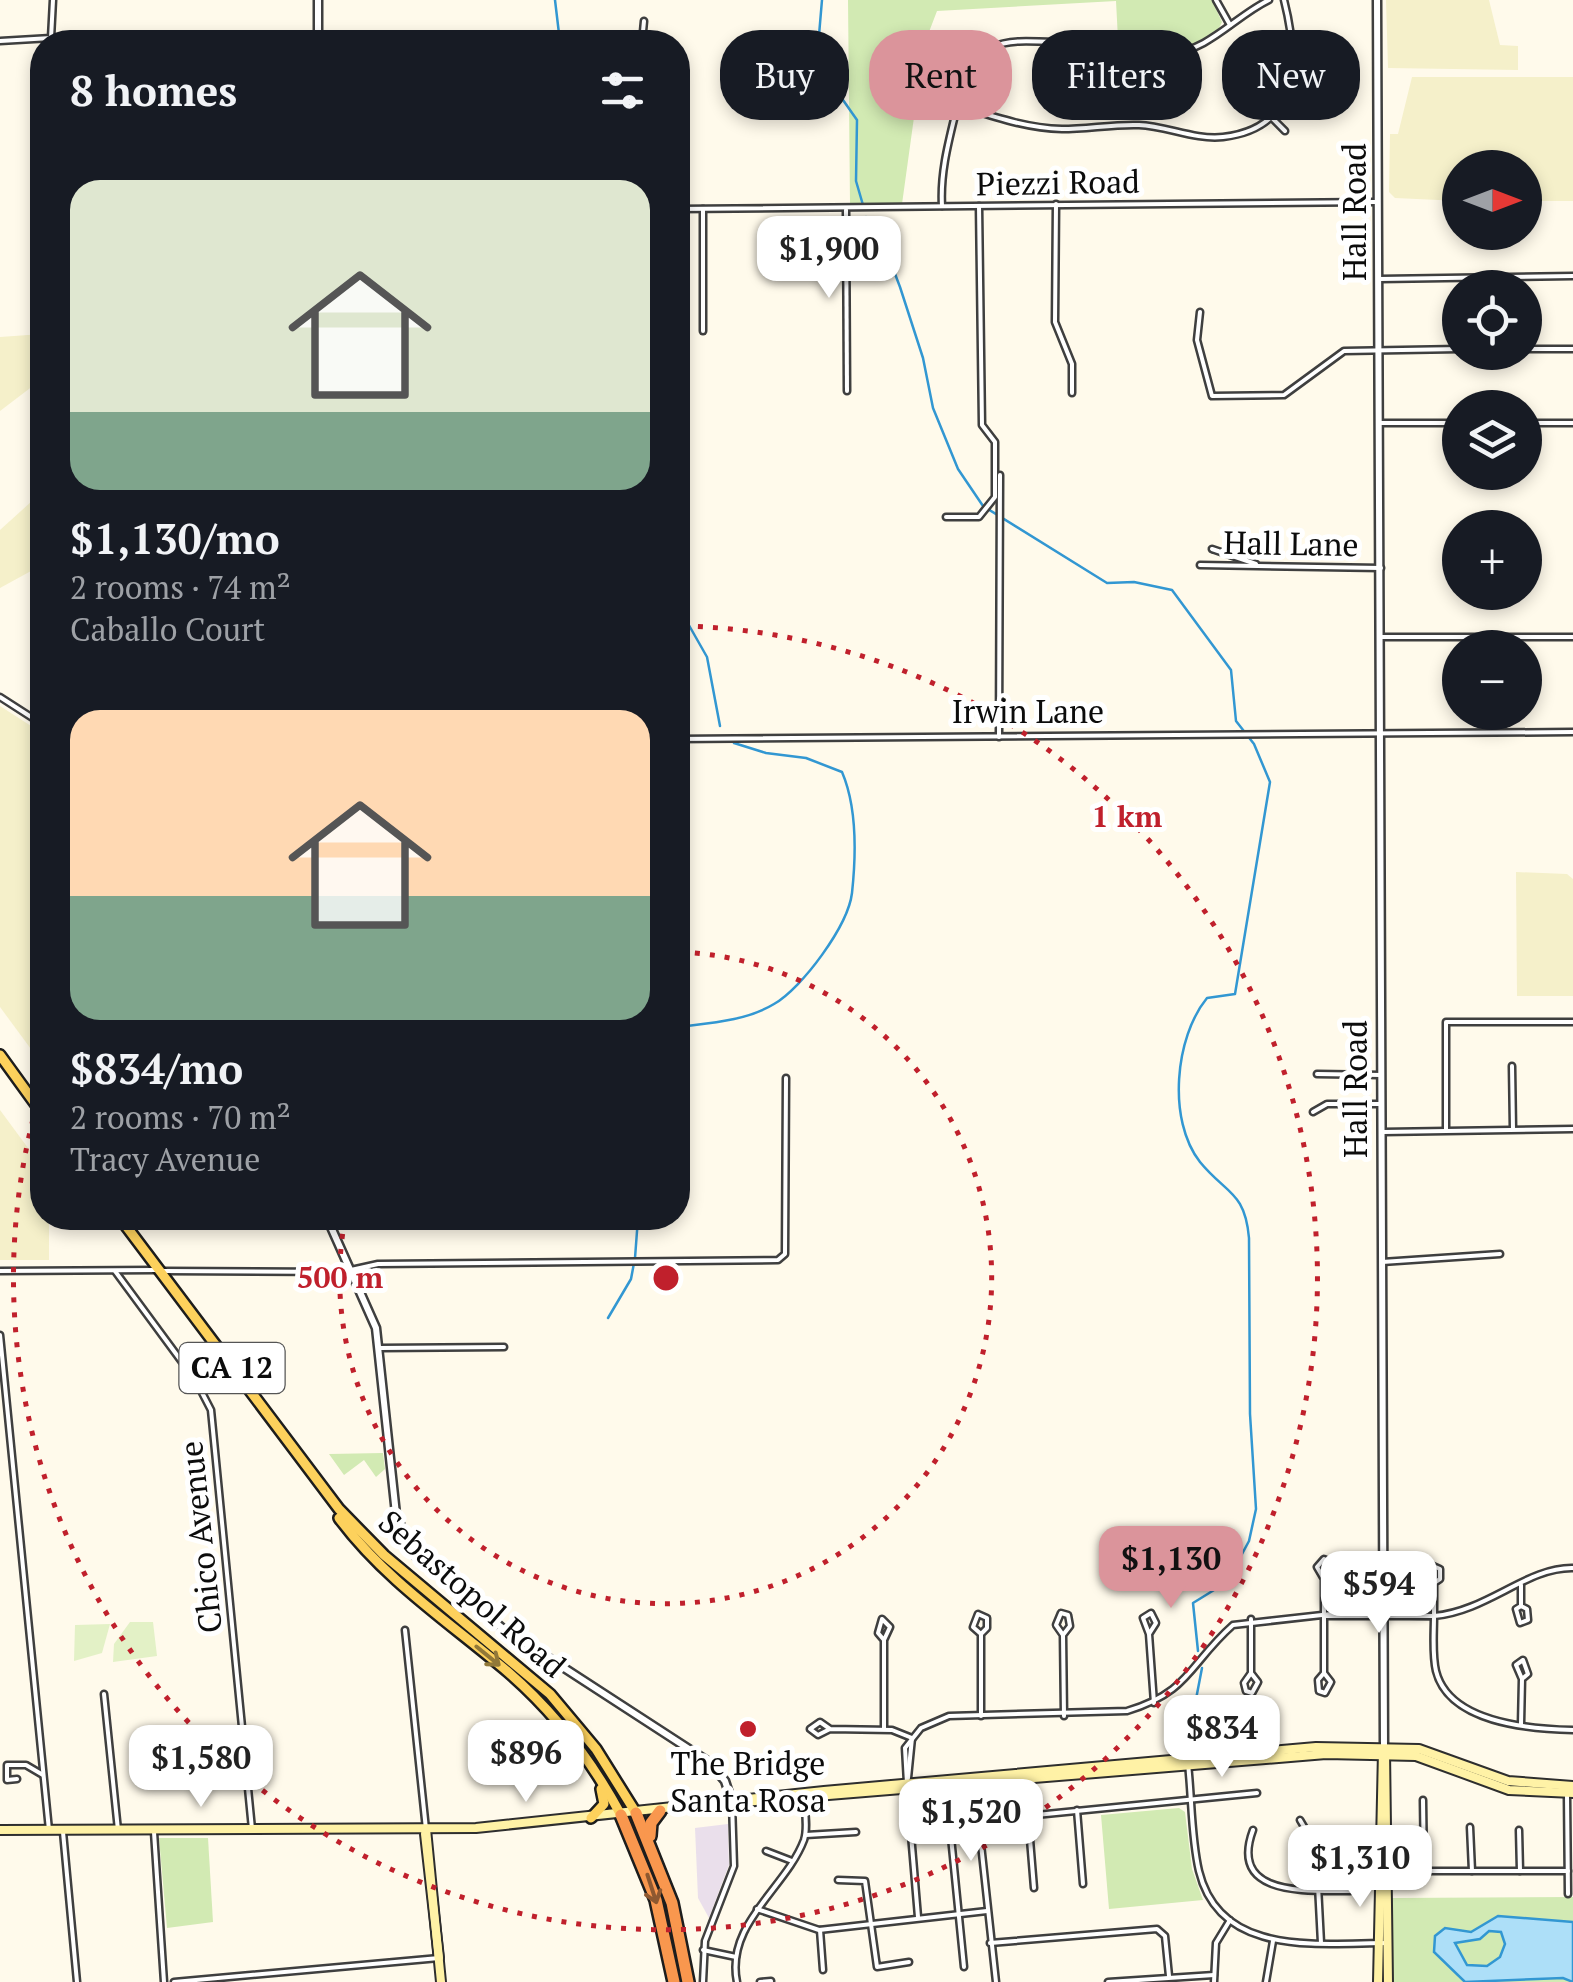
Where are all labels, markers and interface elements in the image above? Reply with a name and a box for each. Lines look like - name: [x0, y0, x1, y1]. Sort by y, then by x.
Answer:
- chip: Buy: [720, 30, 849, 120]
- chip: Rent: [869, 30, 1012, 120]
- chip: Filters: [1032, 30, 1202, 120]
- chip: New: [1222, 30, 1360, 120]
- text: 8 homes: [70, 62, 237, 118]
- icon: filters: [595, 63, 650, 118]
- street label: Hall Road: [1333, 143, 1375, 281]
- north arrow: [1442, 150, 1542, 250]
- map controls: [1442, 150, 1542, 730]
- street label: Piezzi Road: [976, 160, 1140, 204]
- pin: $1,900: [748, 216, 910, 301]
- text: $1,900: [779, 227, 879, 269]
- icon: home: [270, 245, 450, 425]
- button: locate: [1442, 270, 1542, 370]
- button: layers: [1442, 390, 1542, 490]
- text: $1,130/mo: [70, 510, 280, 566]
- button: +: [1442, 510, 1542, 610]
- street label: Hall Lane: [1223, 521, 1359, 565]
- text: 2 rooms · 74 m²: [70, 566, 291, 608]
- text: Caballo Court: [70, 608, 265, 650]
- button: −: [1442, 630, 1542, 730]
- street label: Irwin Lane: [952, 690, 1104, 732]
- icon: home: [270, 775, 450, 955]
- text: 1 km: [1092, 796, 1162, 836]
- street label: Hall Road: [1334, 1020, 1376, 1158]
- text: $834/mo: [70, 1040, 243, 1096]
- text: 2 rooms · 70 m²: [70, 1096, 291, 1138]
- text: Tracy Avenue: [70, 1138, 260, 1180]
- text: 500 m: [297, 1257, 384, 1297]
- centre of rings: [648, 1260, 684, 1296]
- road number: CA 12: [180, 1343, 284, 1393]
- street label: Chico Avenue: [169, 1439, 231, 1635]
- street label: Sebastopol Road: [370, 1500, 575, 1686]
- pin: $1,130: [1090, 1526, 1252, 1611]
- text: $1,130: [1121, 1537, 1221, 1579]
- pin: $594: [1320, 1551, 1438, 1636]
- text: $594: [1343, 1562, 1415, 1604]
- one-way arrow: [474, 1645, 500, 1667]
- pin: $834: [1163, 1695, 1281, 1780]
- text: $834: [1186, 1706, 1258, 1748]
- marker: The Bridge Santa Rosa: [737, 1718, 759, 1740]
- pin: $896: [467, 1720, 585, 1805]
- pin: $1,580: [120, 1725, 282, 1810]
- text: $896: [490, 1731, 562, 1773]
- text: $1,580: [151, 1736, 251, 1778]
- place label: The Bridge Santa Rosa: [670, 1742, 826, 1821]
- pin: $1,520: [890, 1779, 1052, 1864]
- text: $1,520: [921, 1790, 1021, 1832]
- pin: $1,310: [1279, 1825, 1441, 1910]
- text: $1,310: [1310, 1836, 1410, 1878]
- one-way arrow: [645, 1873, 663, 1905]

